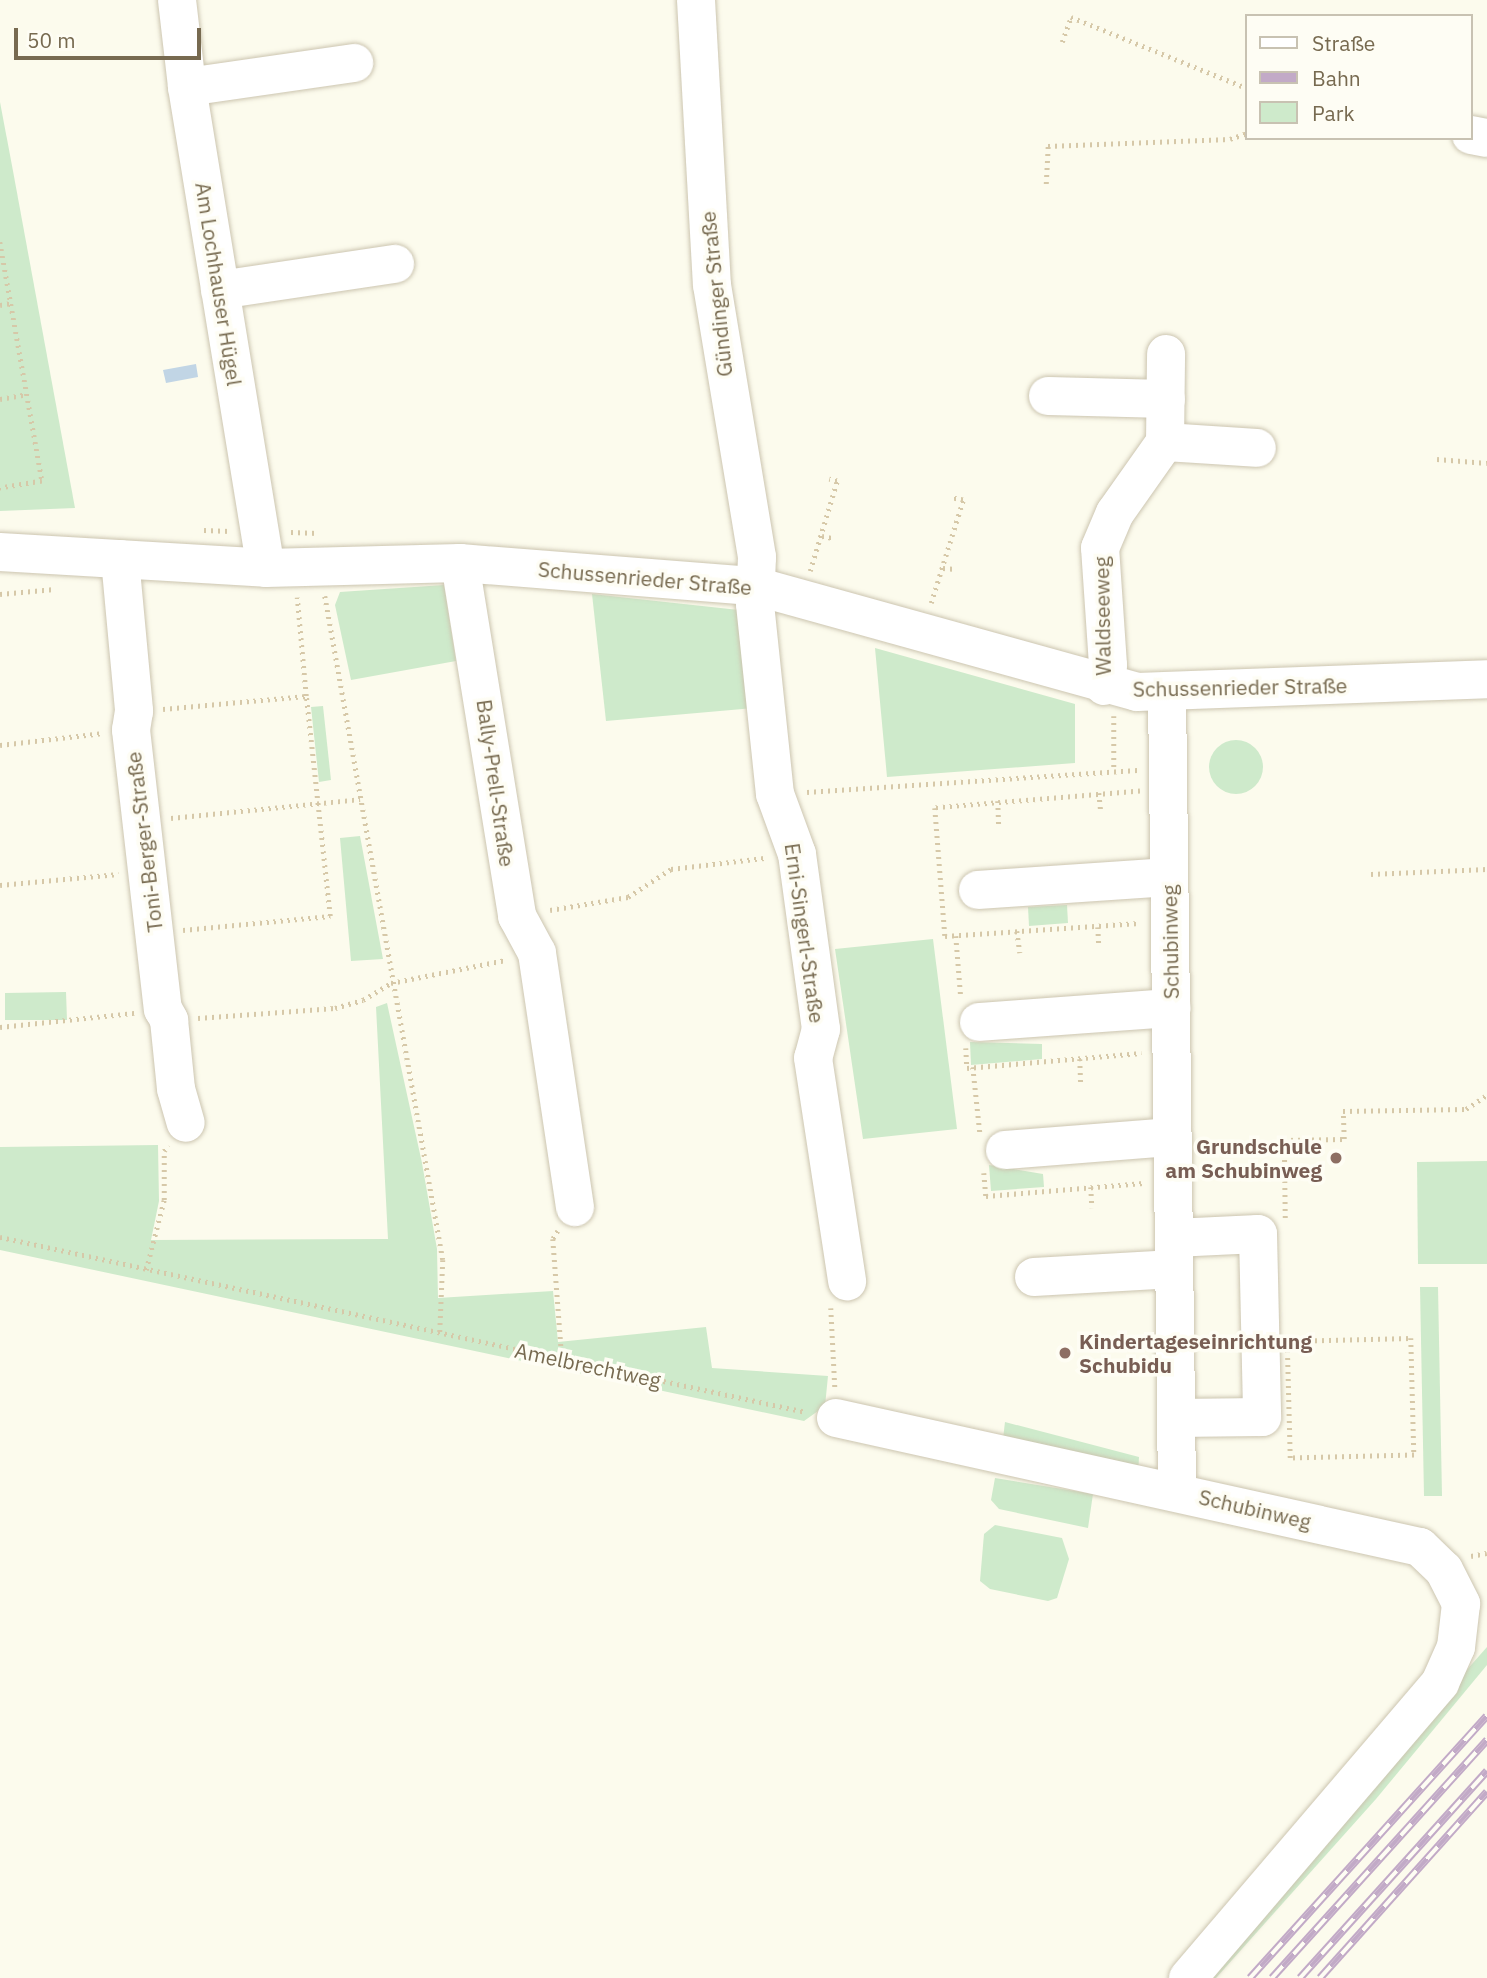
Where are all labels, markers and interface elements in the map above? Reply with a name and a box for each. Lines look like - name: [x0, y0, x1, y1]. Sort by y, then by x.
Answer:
- scale bar: [18, 14, 205, 58]
- legend: [1246, 14, 1473, 140]
- text: 50 m: [27, 26, 76, 54]
- text: Straße: [1312, 29, 1375, 57]
- text: Bahn: [1312, 64, 1361, 92]
- text: Park: [1312, 99, 1355, 127]
- street label: Am Lochhauser Hügel: [190, 180, 248, 388]
- street label: Gündinger Straße: [695, 210, 737, 378]
- street label: Schussenrieder Straße: [537, 556, 753, 600]
- street label: Waldseeweg: [1088, 556, 1116, 676]
- street label: Schussenrieder Straße: [1132, 673, 1348, 701]
- street label: Bally-Prell-Straße: [472, 698, 520, 868]
- street label: Toni-Berger-Straße: [120, 750, 168, 934]
- street label: Erni-Singerl-Straße: [780, 841, 830, 1025]
- street label: Schubinweg: [1156, 885, 1184, 999]
- place label: Grundschule am Schubinweg: [1165, 1133, 1322, 1183]
- marker: Grundschule am Schubinweg: [1328, 1150, 1344, 1166]
- place label: Kindertageseinrichtung Schubidu: [1079, 1328, 1312, 1378]
- street label: Amelbrechtweg: [513, 1337, 663, 1393]
- marker: Kindertageseinrichtung Schubidu: [1057, 1345, 1073, 1361]
- street label: Schubinweg: [1196, 1484, 1314, 1534]

